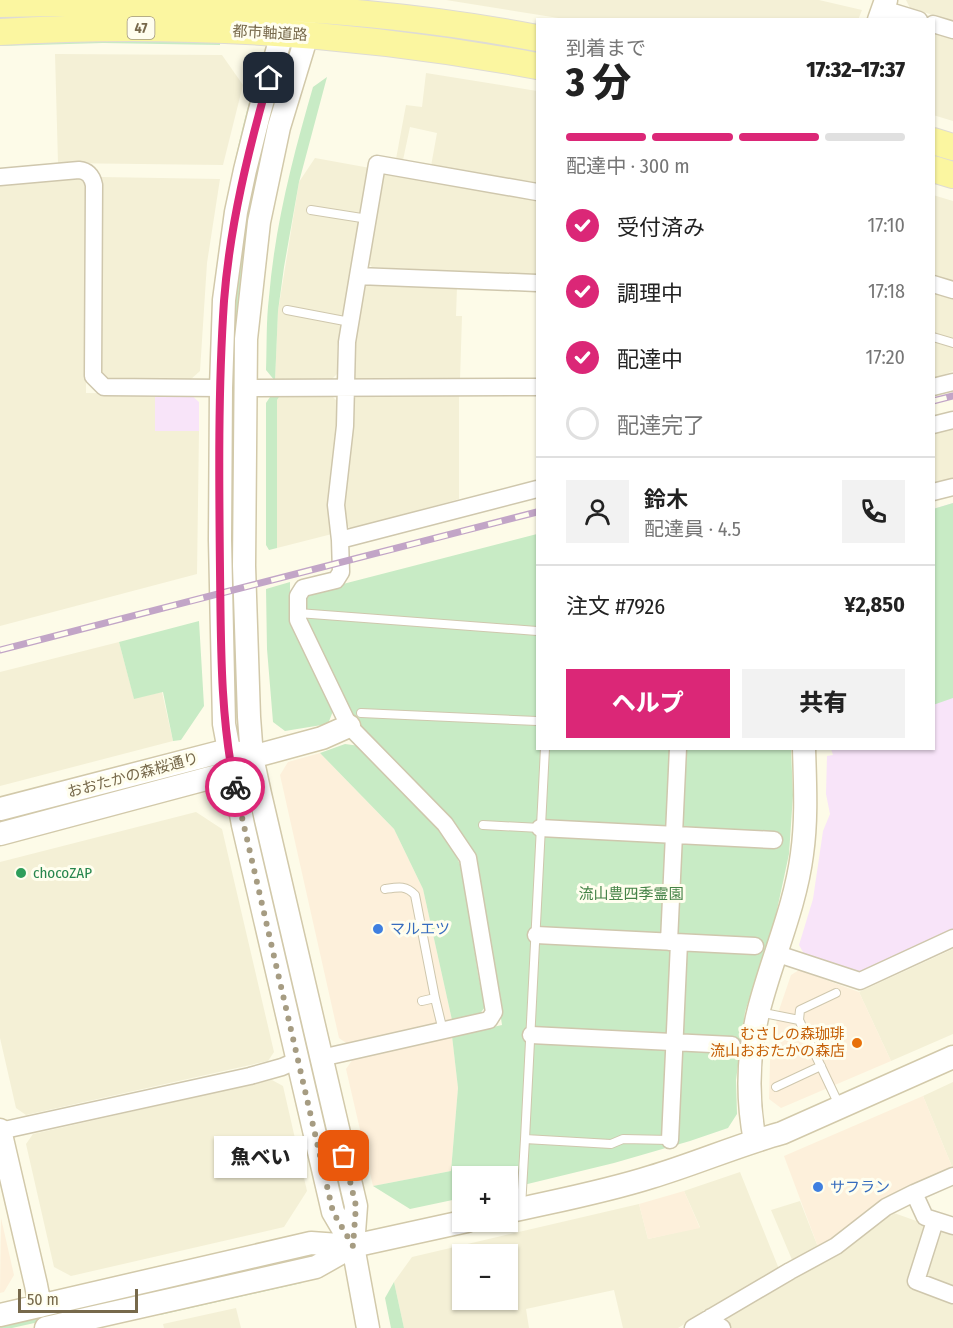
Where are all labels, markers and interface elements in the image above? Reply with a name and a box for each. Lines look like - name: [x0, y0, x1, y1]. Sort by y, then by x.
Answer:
- road number: 47: [128, 17, 154, 39]
- street label: 都市軸道路: [232, 22, 308, 44]
- text: 到着まで: [566, 36, 646, 60]
- pin: [243, 52, 294, 103]
- text: 17:32–17:37: [806, 56, 905, 83]
- text: 3 分: [566, 60, 632, 106]
- icon: home: [252, 61, 285, 94]
- text: 配達中 · 300 m: [566, 154, 690, 178]
- icon: check: [566, 209, 599, 242]
- text: 17:10: [867, 213, 905, 237]
- text: 受付済み: [617, 214, 705, 241]
- icon: check: [566, 275, 599, 308]
- text: 17:18: [868, 279, 905, 303]
- text: 調理中: [617, 280, 683, 307]
- icon: check: [566, 341, 599, 374]
- text: 17:20: [866, 345, 905, 369]
- text: 配達中: [617, 346, 683, 373]
- text: 配達完了: [617, 412, 705, 439]
- button: person: [566, 480, 629, 543]
- button: phone: [842, 480, 905, 543]
- text: 鈴木: [644, 486, 688, 513]
- text: 配達員 · 4.5: [644, 517, 741, 541]
- text: ¥2,850: [844, 591, 905, 618]
- text: 注文 #7926: [566, 593, 665, 620]
- button: ヘルプ: [566, 669, 730, 738]
- button: 共有: [742, 669, 905, 738]
- street label: おおたかの森桜通り: [65, 749, 201, 801]
- courier: [205, 757, 265, 817]
- icon: bike: [219, 771, 252, 804]
- place label: chocoZAP: [33, 864, 92, 882]
- marker: chocoZAP: [14, 866, 28, 880]
- park label: 流山豊四季霊園: [578, 885, 684, 903]
- place label: マルエツ: [390, 920, 450, 938]
- marker: マルエツ: [371, 922, 385, 936]
- place label: むさしの森珈琲 流山おおたかの森店: [710, 1025, 845, 1060]
- marker: むさしの森珈琲 流山おおたかの森店: [850, 1036, 864, 1050]
- pin: [318, 1130, 369, 1181]
- callout: 魚べい: [215, 1135, 308, 1177]
- icon: bag: [327, 1139, 360, 1172]
- text: 魚べい: [231, 1145, 291, 1169]
- map controls: [452, 1166, 518, 1310]
- button: +: [452, 1166, 518, 1232]
- place label: サフラン: [830, 1178, 890, 1196]
- marker: サフラン: [811, 1180, 825, 1194]
- button: −: [452, 1244, 518, 1310]
- scale bar: [18, 1286, 138, 1314]
- text: 50 m: [27, 1290, 59, 1309]

